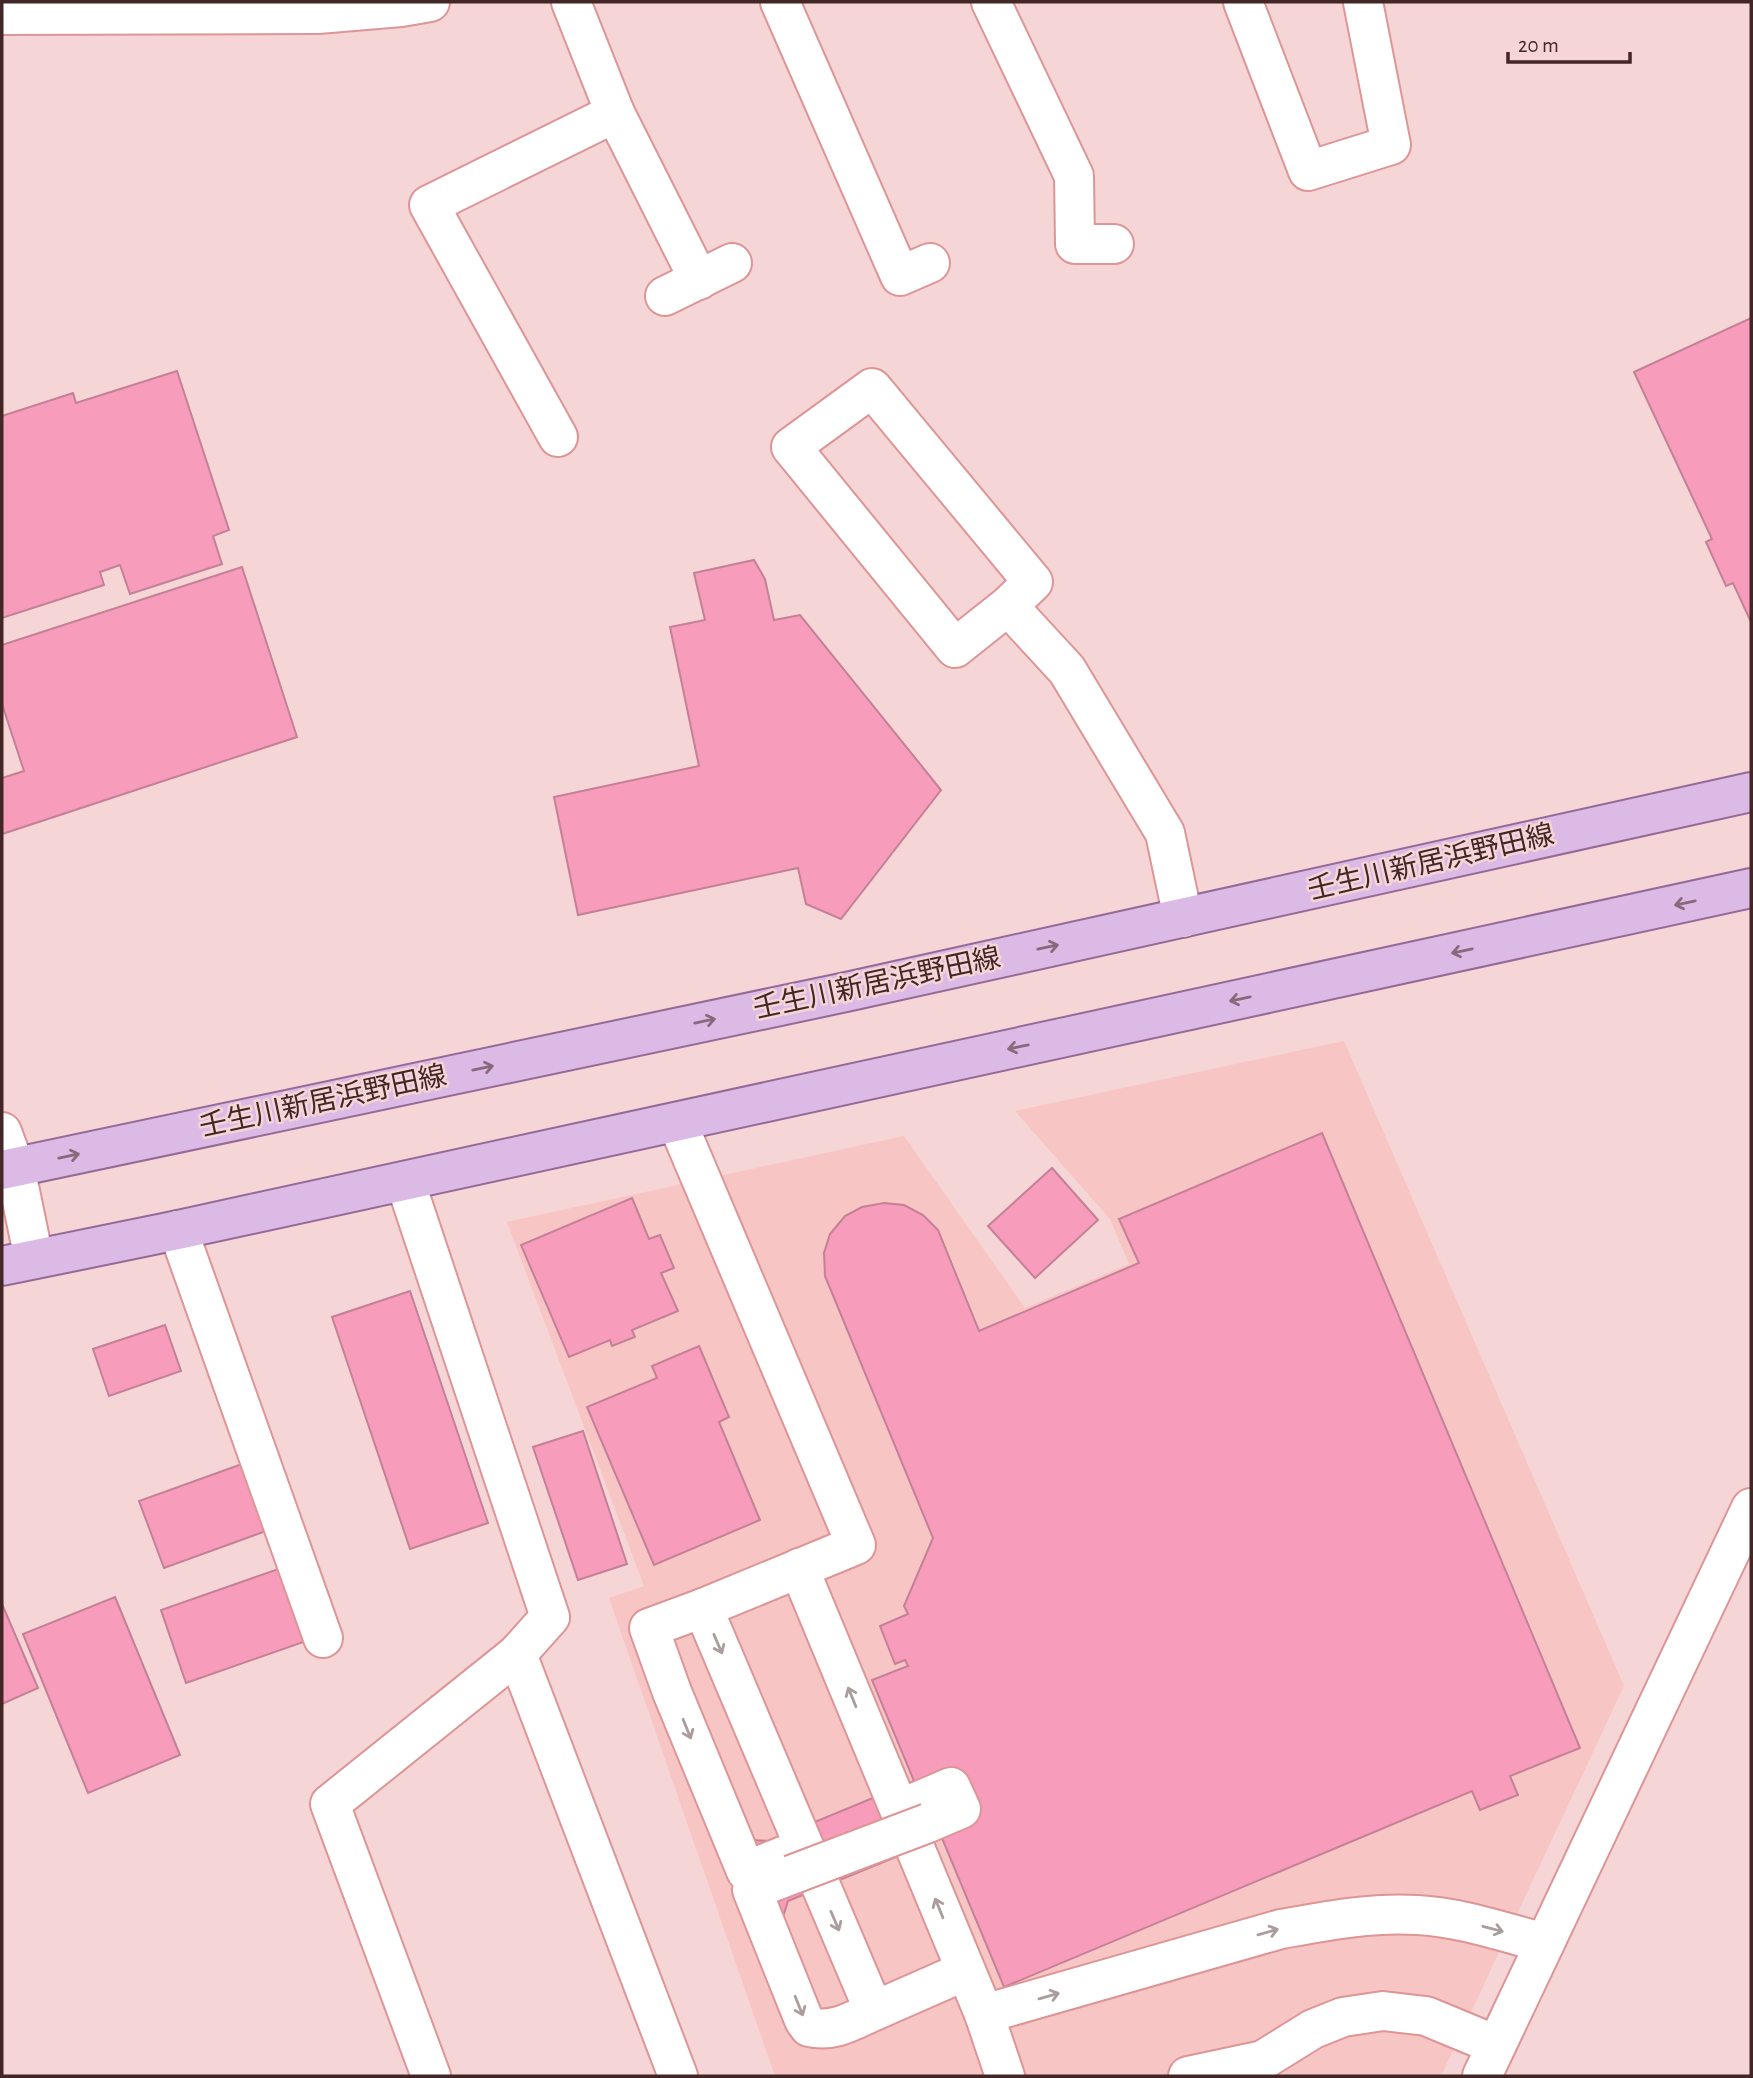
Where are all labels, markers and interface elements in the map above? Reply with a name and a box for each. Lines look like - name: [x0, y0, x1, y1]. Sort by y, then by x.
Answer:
- scale bar: [1508, 21, 1630, 65]
- text: 20 m: [1518, 35, 1559, 56]
- street label: 壬生川新居浜野田線: [1305, 819, 1557, 905]
- one-way arrow: [1674, 896, 1697, 910]
- one-way arrow: [1036, 940, 1059, 954]
- street label: 壬生川新居浜野田線: [750, 942, 1003, 1024]
- one-way arrow: [1451, 945, 1474, 958]
- one-way arrow: [1229, 993, 1252, 1007]
- one-way arrow: [693, 1014, 716, 1028]
- one-way arrow: [1007, 1041, 1030, 1055]
- street label: 壬生川新居浜野田線: [196, 1060, 449, 1142]
- one-way arrow: [471, 1061, 494, 1075]
- one-way arrow: [57, 1148, 80, 1162]
- one-way arrow: [713, 1632, 726, 1654]
- one-way arrow: [845, 1687, 858, 1709]
- one-way arrow: [681, 1718, 694, 1740]
- one-way arrow: [932, 1897, 945, 1919]
- one-way arrow: [830, 1910, 843, 1931]
- one-way arrow: [1481, 1923, 1504, 1936]
- one-way arrow: [1257, 1925, 1279, 1938]
- one-way arrow: [1038, 1988, 1060, 2001]
- one-way arrow: [793, 1995, 806, 2017]

